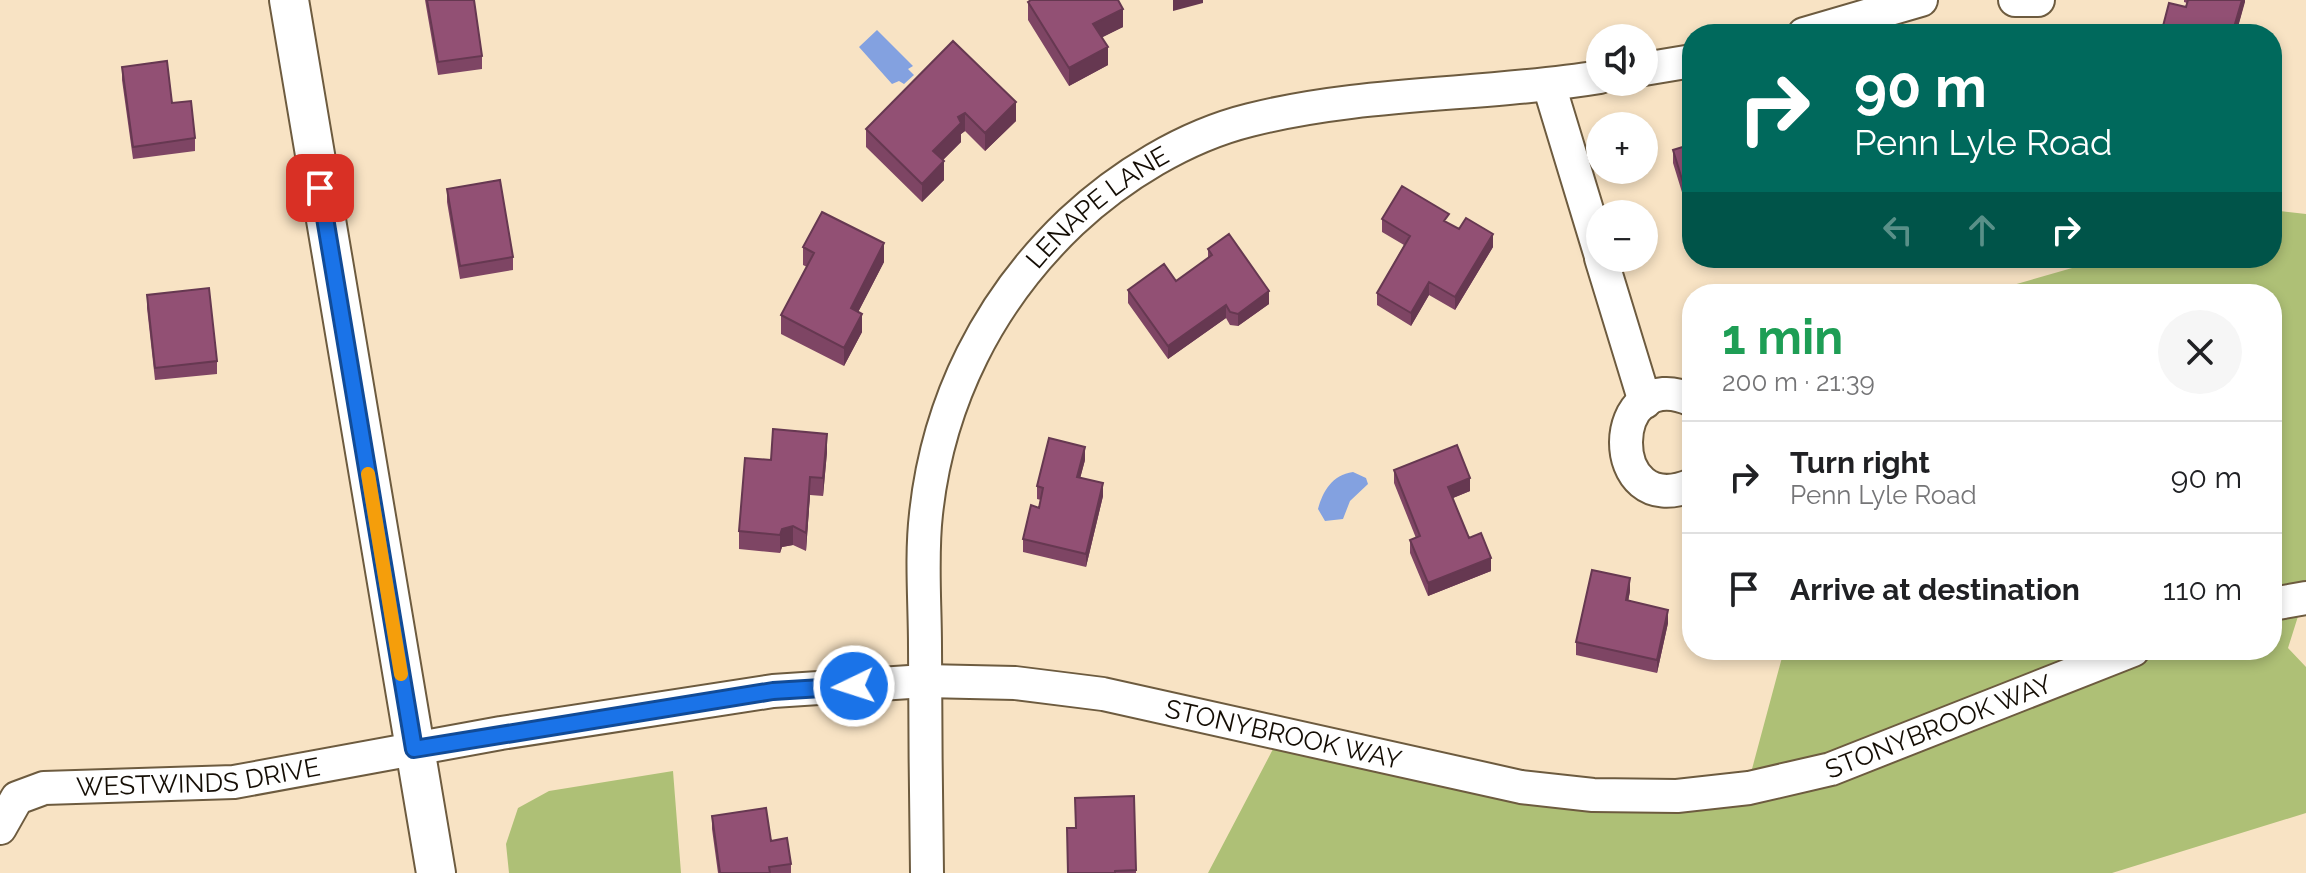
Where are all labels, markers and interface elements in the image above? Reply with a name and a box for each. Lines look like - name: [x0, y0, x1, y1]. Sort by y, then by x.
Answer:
- map controls: [1586, 24, 1658, 272]
- button: sound: [1586, 24, 1658, 96]
- text: 90 m: [1854, 54, 1987, 120]
- icon: right: [1722, 56, 1826, 160]
- button: +: [1586, 112, 1658, 184]
- text: Penn Lyle Road: [1854, 121, 2112, 163]
- street label: LENAPE LANE: [1020, 140, 1174, 274]
- pin: [286, 154, 354, 222]
- icon: arrive: [298, 166, 342, 210]
- button: −: [1586, 200, 1658, 272]
- icon: left: [1876, 208, 1920, 252]
- icon: ahead: [1960, 208, 2004, 252]
- icon: right: [2044, 208, 2088, 252]
- text: 1 min: [1722, 309, 1843, 365]
- button: close: [2158, 310, 2242, 394]
- text: 200 m · 21:39: [1722, 367, 1875, 397]
- text: Turn right: [1790, 445, 1930, 480]
- icon: right: [1722, 455, 1766, 499]
- text: 90 m: [2171, 460, 2242, 495]
- text: Penn Lyle Road: [1790, 480, 1977, 510]
- icon: arrive: [1722, 567, 1766, 611]
- text: Arrive at destination: [1790, 572, 2080, 607]
- text: 110 m: [2163, 572, 2242, 607]
- position arrow: [812, 644, 896, 728]
- street label: STONYBROOK WAY: [1821, 668, 2056, 785]
- street label: STONYBROOK WAY: [1163, 693, 1405, 775]
- street label: WESTWINDS DRIVE: [76, 752, 322, 802]

